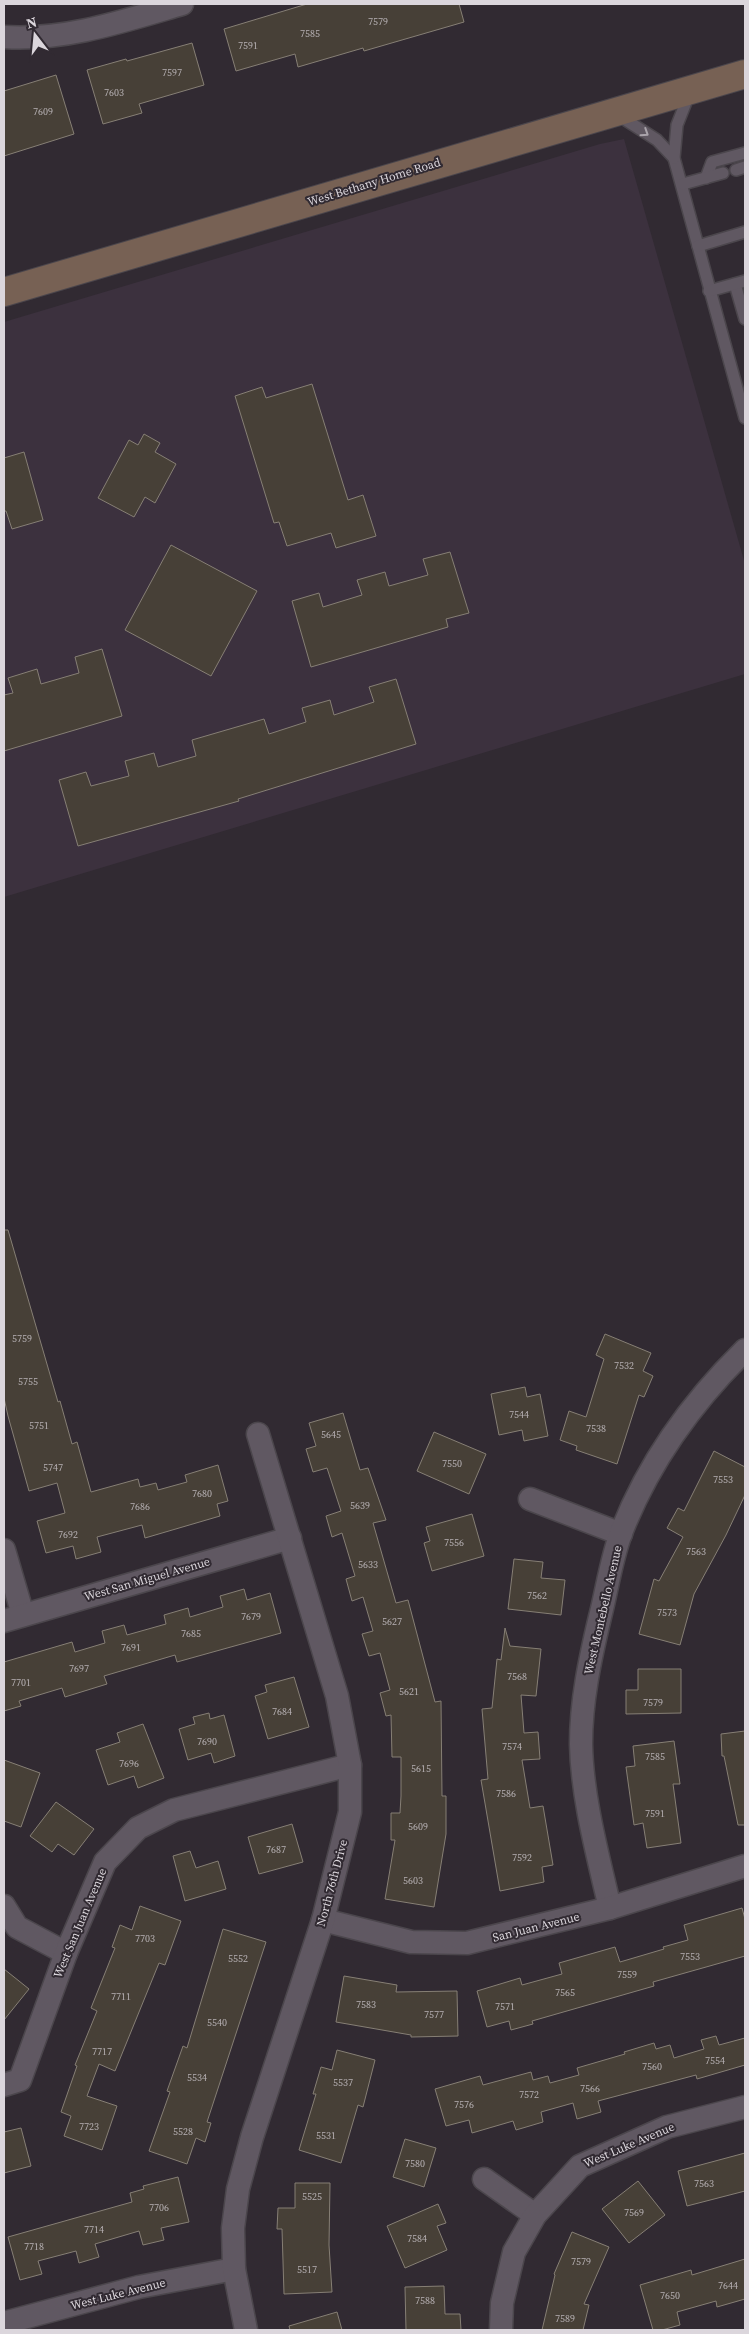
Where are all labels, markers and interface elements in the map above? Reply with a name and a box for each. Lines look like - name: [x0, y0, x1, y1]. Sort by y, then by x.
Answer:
- north arrow: [10, 10, 60, 60]
- text: N: [24, 11, 39, 34]
- house number: 7579: [368, 15, 388, 28]
- house number: 7585: [300, 27, 320, 40]
- house number: 7591: [238, 39, 258, 52]
- house number: 7597: [162, 66, 182, 79]
- house number: 7603: [104, 86, 124, 99]
- house number: 7609: [33, 105, 53, 118]
- one-way arrow: [640, 126, 649, 136]
- street label: West Bethany Home Road: [306, 154, 443, 210]
- house number: 5759: [12, 1332, 32, 1345]
- house number: 7532: [614, 1359, 634, 1372]
- house number: 5755: [18, 1375, 38, 1388]
- house number: 7544: [509, 1408, 529, 1421]
- house number: 5751: [29, 1419, 49, 1432]
- house number: 7538: [586, 1422, 606, 1435]
- house number: 5645: [321, 1428, 341, 1441]
- house number: 7550: [442, 1457, 462, 1470]
- house number: 5747: [43, 1461, 63, 1474]
- house number: 7553: [713, 1473, 733, 1486]
- house number: 7680: [192, 1487, 212, 1500]
- house number: 5639: [350, 1499, 370, 1512]
- house number: 7686: [130, 1500, 150, 1513]
- house number: 7692: [58, 1528, 78, 1541]
- house number: 7556: [444, 1536, 464, 1549]
- street label: West Montebello Avenue: [580, 1544, 626, 1676]
- house number: 7563: [686, 1545, 706, 1558]
- street label: West San Miguel Avenue: [82, 1553, 212, 1605]
- house number: 5633: [358, 1558, 378, 1571]
- house number: 7562: [527, 1589, 547, 1602]
- house number: 7573: [657, 1606, 677, 1619]
- house number: 7679: [241, 1610, 261, 1623]
- house number: 5627: [382, 1615, 402, 1628]
- house number: 7685: [181, 1627, 201, 1640]
- house number: 7691: [121, 1641, 141, 1654]
- house number: 7697: [69, 1662, 89, 1675]
- house number: 7568: [507, 1670, 527, 1683]
- house number: 7701: [11, 1676, 31, 1689]
- house number: 5621: [399, 1685, 419, 1698]
- house number: 7579: [643, 1696, 663, 1709]
- house number: 7684: [272, 1705, 292, 1718]
- house number: 7690: [197, 1735, 217, 1748]
- house number: 7574: [502, 1740, 522, 1753]
- house number: 7585: [645, 1750, 665, 1763]
- house number: 7696: [119, 1757, 139, 1770]
- house number: 5615: [411, 1762, 431, 1775]
- house number: 7586: [496, 1787, 516, 1800]
- house number: 7591: [645, 1807, 665, 1820]
- house number: 5609: [408, 1820, 428, 1833]
- street label: North 76th Drive: [313, 1838, 351, 1928]
- house number: 7687: [266, 1843, 286, 1856]
- house number: 7592: [512, 1851, 532, 1864]
- street label: West San Juan Avenue: [50, 1866, 110, 1980]
- house number: 5603: [403, 1874, 423, 1887]
- street label: San Juan Avenue: [491, 1908, 581, 1946]
- house number: 7703: [135, 1932, 155, 1945]
- house number: 7553: [680, 1950, 700, 1963]
- house number: 5552: [228, 1952, 248, 1965]
- house number: 7559: [617, 1968, 637, 1981]
- house number: 7565: [555, 1986, 575, 1999]
- house number: 7711: [111, 1990, 131, 2003]
- house number: 7583: [356, 1998, 376, 2011]
- house number: 7571: [495, 2000, 515, 2013]
- house number: 7577: [424, 2008, 444, 2021]
- house number: 5540: [207, 2016, 227, 2029]
- house number: 7717: [92, 2045, 112, 2058]
- house number: 7554: [705, 2054, 725, 2067]
- house number: 7560: [642, 2060, 662, 2073]
- house number: 5534: [187, 2071, 207, 2084]
- house number: 5537: [333, 2076, 353, 2089]
- house number: 7566: [580, 2082, 600, 2095]
- house number: 7572: [519, 2088, 539, 2101]
- house number: 7576: [454, 2098, 474, 2111]
- street label: West Luke Avenue: [581, 2119, 677, 2171]
- house number: 7723: [79, 2120, 99, 2133]
- house number: 5528: [173, 2125, 193, 2138]
- house number: 5531: [316, 2129, 336, 2142]
- house number: 7580: [405, 2157, 425, 2170]
- house number: 7563: [694, 2177, 714, 2190]
- house number: 5525: [302, 2190, 322, 2203]
- house number: 7706: [149, 2201, 169, 2214]
- house number: 7569: [624, 2206, 644, 2219]
- house number: 7714: [84, 2223, 104, 2236]
- house number: 7584: [407, 2232, 427, 2245]
- house number: 7718: [24, 2240, 44, 2253]
- house number: 7579: [571, 2255, 591, 2268]
- house number: 5517: [297, 2263, 317, 2276]
- street label: West Luke Avenue: [69, 2274, 167, 2314]
- house number: 7644: [718, 2279, 738, 2292]
- house number: 7650: [660, 2289, 680, 2302]
- house number: 7588: [415, 2294, 435, 2307]
- house number: 7589: [555, 2312, 575, 2325]

